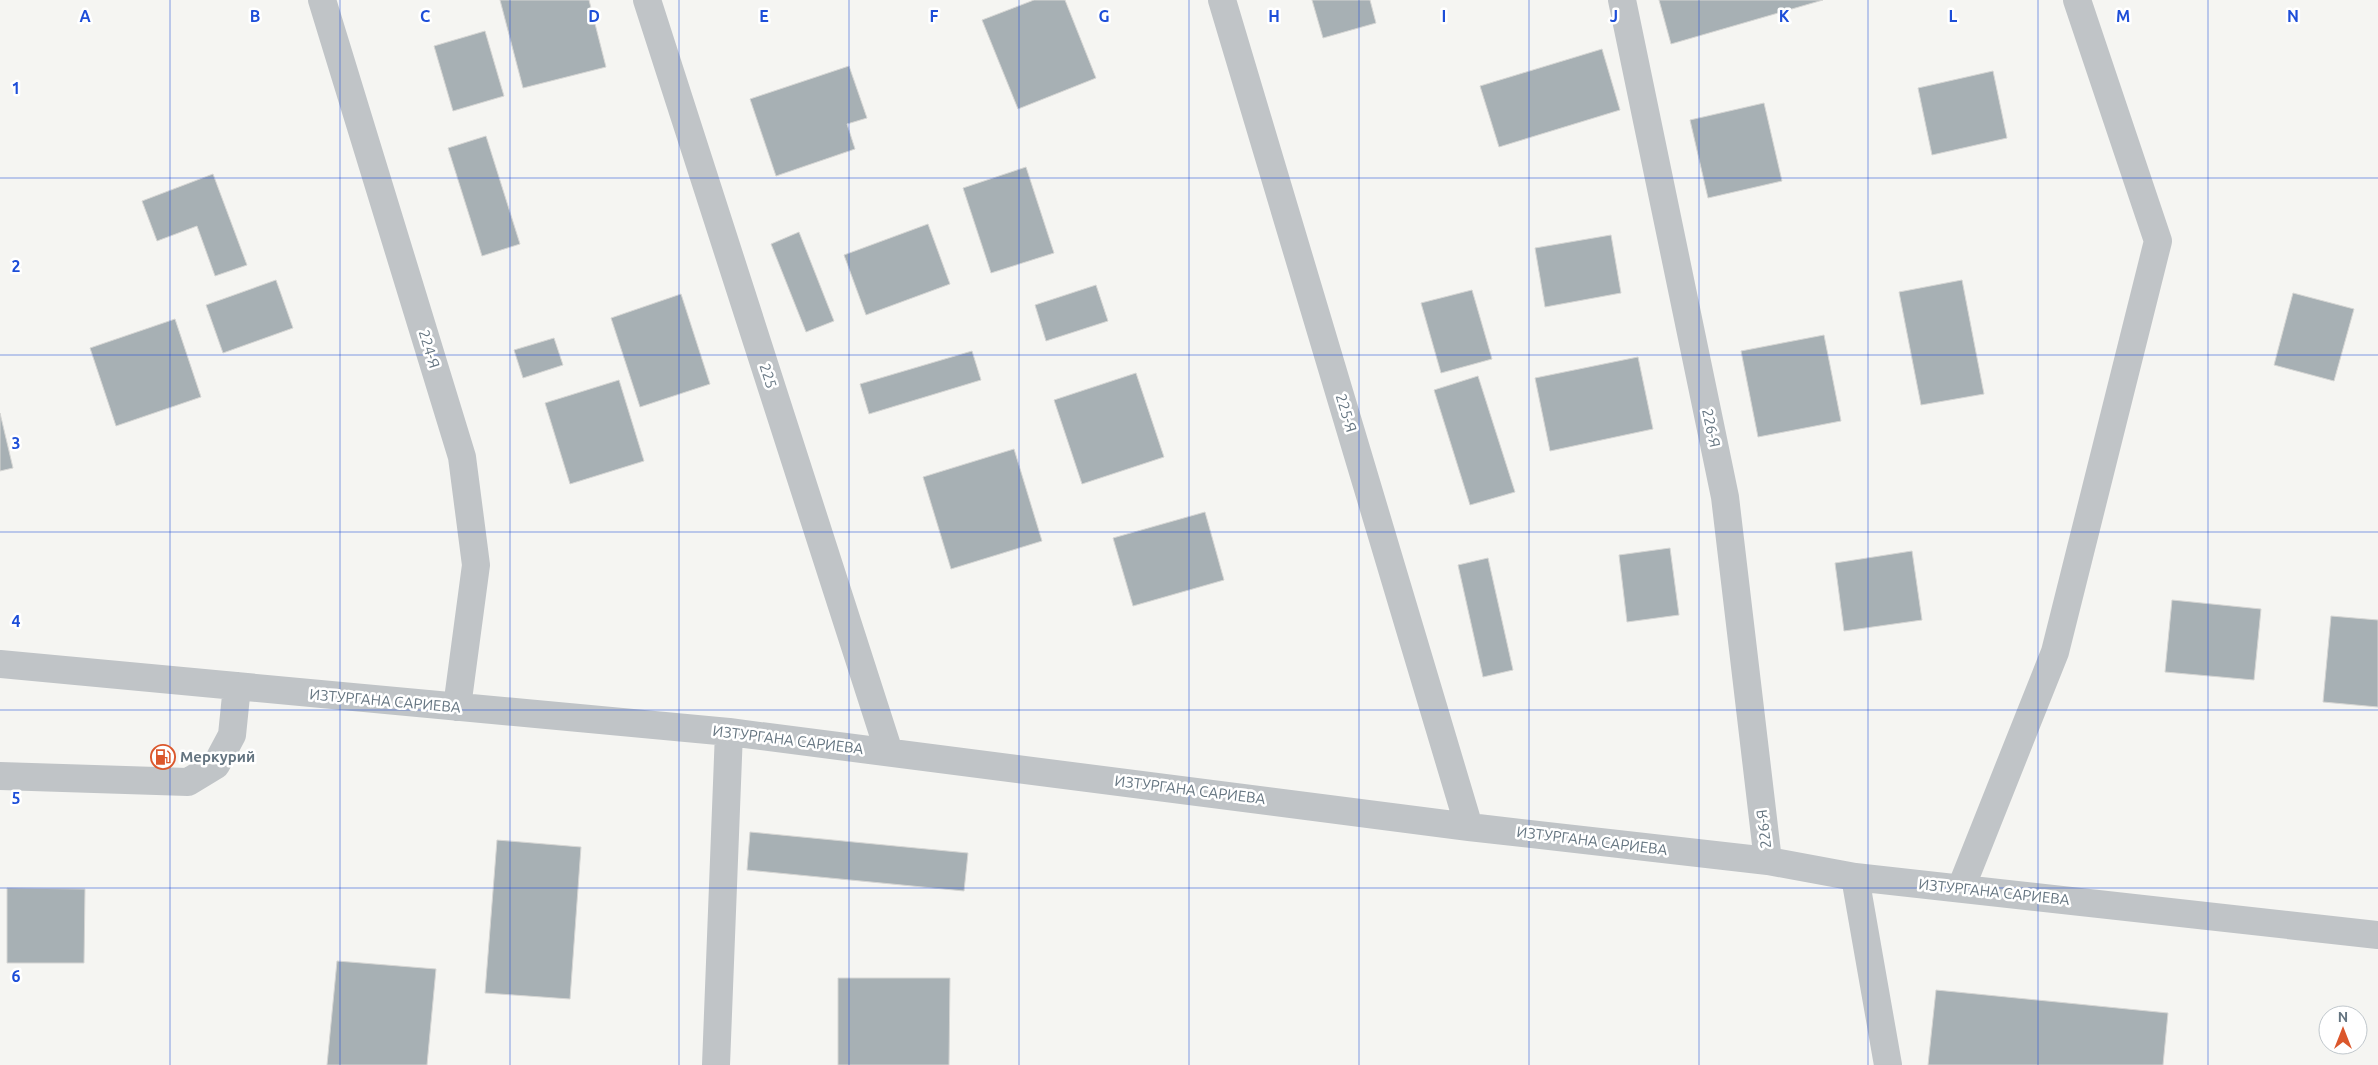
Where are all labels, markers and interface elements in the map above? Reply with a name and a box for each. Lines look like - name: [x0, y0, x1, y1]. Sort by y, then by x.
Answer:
- text: A: [79, 7, 91, 25]
- text: B: [250, 7, 260, 25]
- text: C: [420, 7, 430, 25]
- text: D: [588, 7, 600, 25]
- text: E: [759, 7, 769, 25]
- text: F: [930, 7, 939, 25]
- text: G: [1098, 7, 1110, 25]
- text: H: [1268, 7, 1280, 25]
- text: I: [1442, 7, 1446, 25]
- text: J: [1610, 7, 1618, 25]
- text: K: [1779, 7, 1790, 25]
- text: L: [1949, 7, 1958, 25]
- text: M: [2116, 7, 2130, 25]
- text: N: [2287, 7, 2299, 25]
- text: 1: [11, 79, 21, 97]
- text: 2: [11, 257, 21, 275]
- street label: 224-Я: [416, 328, 443, 370]
- street label: 225: [756, 361, 780, 391]
- street label: 225-Я: [1333, 392, 1360, 434]
- street label: 226-Я: [1699, 407, 1724, 449]
- text: 3: [11, 434, 21, 452]
- text: 4: [11, 612, 21, 630]
- street label: ИЗТУРГАНА САРИЕВА: [309, 685, 462, 716]
- street label: ИЗТУРГАНА САРИЕВА: [712, 722, 865, 757]
- fuel station icon: Меркурий: [150, 744, 176, 770]
- place label: Меркурий: [180, 748, 255, 765]
- street label: ИЗТУРГАНА САРИЕВА: [1114, 772, 1267, 807]
- text: 5: [11, 789, 21, 807]
- street label: 226-Я: [1753, 809, 1774, 849]
- street label: ИЗТУРГАНА САРИЕВА: [1516, 823, 1669, 858]
- street label: ИЗТУРГАНА САРИЕВА: [1918, 875, 2071, 908]
- text: 6: [11, 967, 21, 985]
- north arrow: [2318, 1005, 2368, 1055]
- text: N: [2338, 1009, 2348, 1025]

